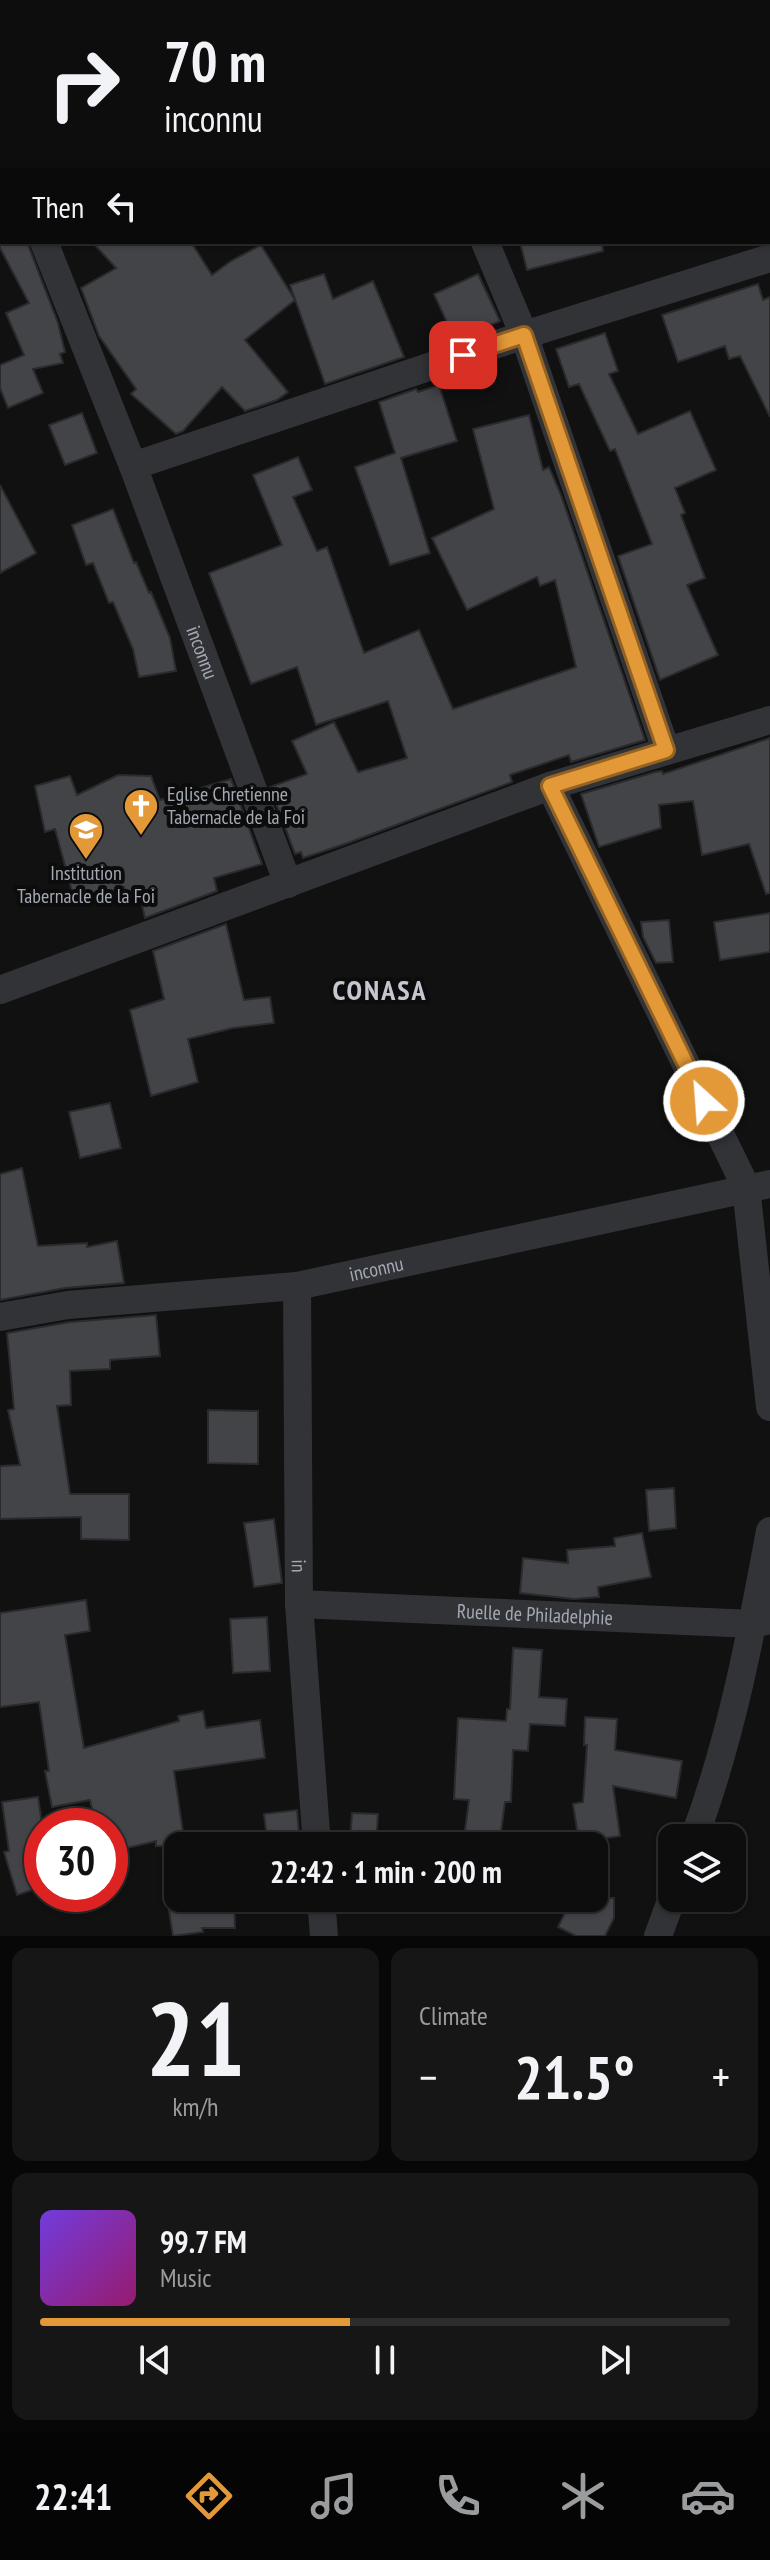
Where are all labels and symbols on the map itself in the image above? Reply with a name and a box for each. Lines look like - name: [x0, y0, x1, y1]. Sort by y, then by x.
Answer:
- pin: [429, 321, 497, 389]
- street label: inconnu: [180, 622, 224, 683]
- place label: Eglise Chretienne Tabernacle de la Foi: [167, 781, 305, 830]
- church icon: Eglise Chretienne Tabernacle de la Foi: [122, 787, 160, 837]
- school or university icon: Institution Tabernacle de la Foi: [67, 811, 105, 861]
- place label: Institution Tabernacle de la Foi: [17, 860, 155, 909]
- district label: CONASA: [333, 971, 427, 1008]
- position arrow: [662, 1059, 746, 1143]
- street label: inconnu: [347, 1250, 406, 1287]
- street label: in: [286, 1559, 312, 1573]
- street label: Ruelle de Philadelphie: [456, 1598, 613, 1631]
- speed limit sign: 30: [24, 1808, 128, 1912]

